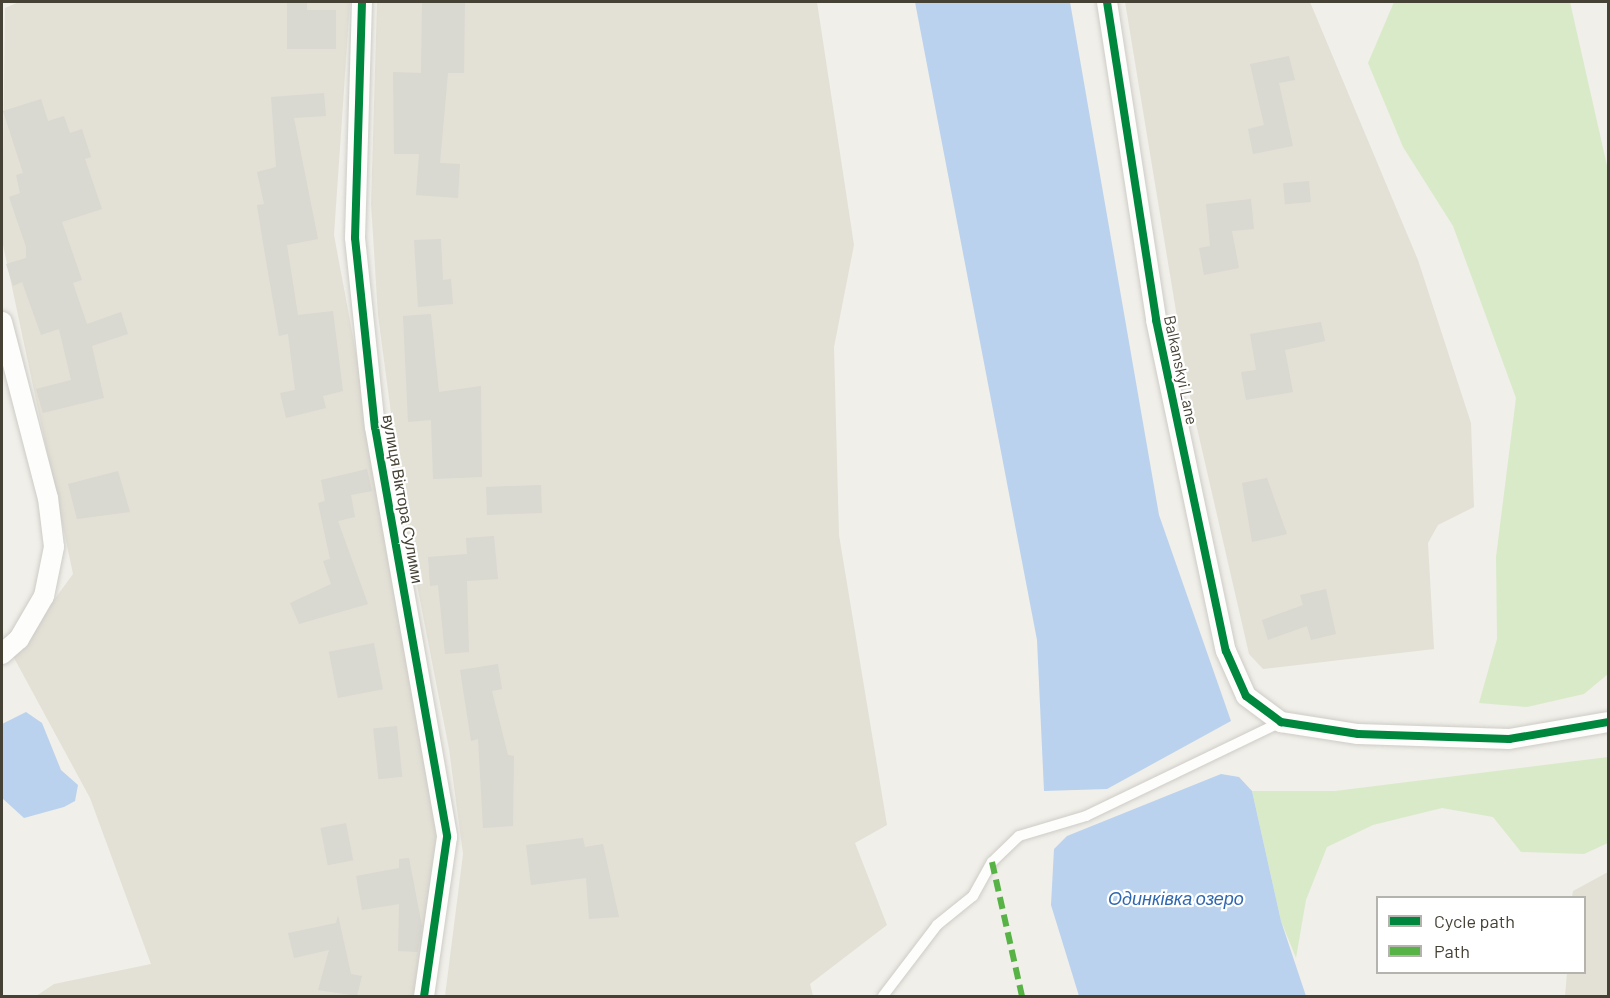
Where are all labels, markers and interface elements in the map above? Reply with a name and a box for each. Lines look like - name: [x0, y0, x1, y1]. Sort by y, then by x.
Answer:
- street label: Balkanskyi Lane: [1160, 314, 1202, 426]
- street label: вулиця Віктора Сулими: [379, 413, 427, 585]
- water label: Одинківка озеро: [1108, 887, 1244, 909]
- legend: [1376, 896, 1586, 974]
- text: Cycle path: [1434, 910, 1515, 932]
- text: Path: [1434, 940, 1470, 962]

